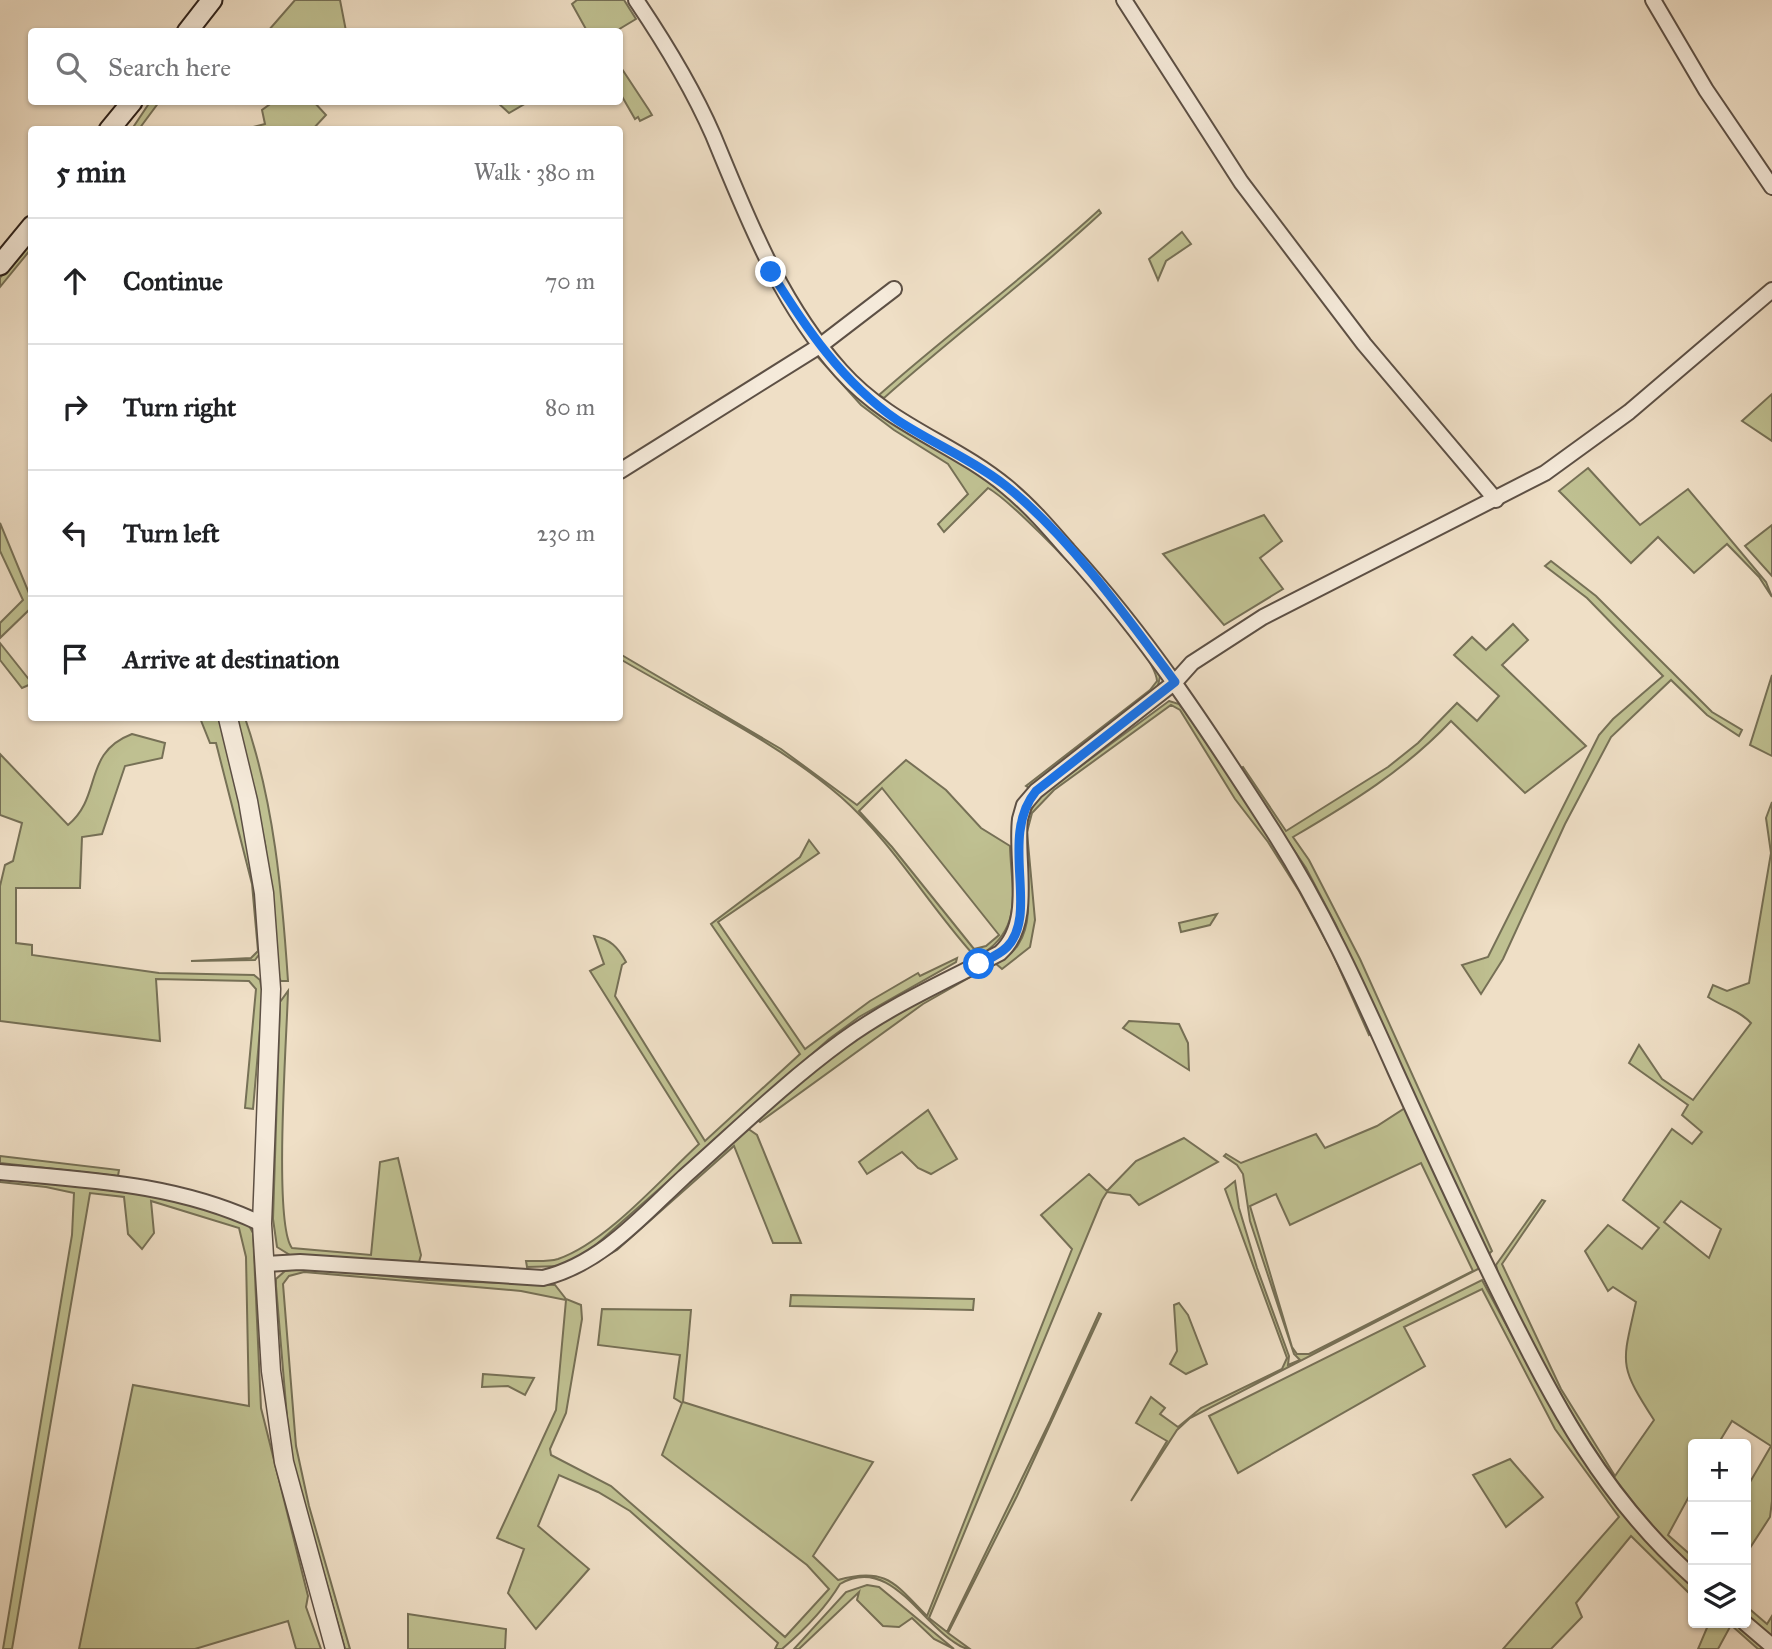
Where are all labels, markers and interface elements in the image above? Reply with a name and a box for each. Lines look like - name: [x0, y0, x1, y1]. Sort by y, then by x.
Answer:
- search box: [28, 28, 623, 105]
- icon: search: [52, 48, 90, 86]
- text: Search here: [108, 51, 231, 83]
- text: 5 min: [56, 154, 126, 190]
- text: Walk · 380 m: [474, 158, 595, 186]
- route end: [755, 256, 786, 287]
- icon: ahead: [56, 262, 94, 300]
- text: Continue: [123, 265, 223, 297]
- text: 70 m: [545, 267, 595, 295]
- icon: right: [56, 388, 94, 426]
- text: Turn right: [123, 391, 236, 423]
- text: 80 m: [545, 393, 595, 421]
- icon: left: [56, 514, 94, 552]
- text: Turn left: [123, 517, 219, 549]
- text: 230 m: [537, 519, 595, 547]
- icon: arrive: [56, 640, 94, 678]
- text: Arrive at destination: [123, 643, 340, 675]
- route start: [963, 948, 994, 979]
- map controls: [1688, 1439, 1751, 1628]
- button: +: [1688, 1439, 1751, 1502]
- button: −: [1688, 1502, 1751, 1565]
- button: layers: [1688, 1565, 1751, 1628]

